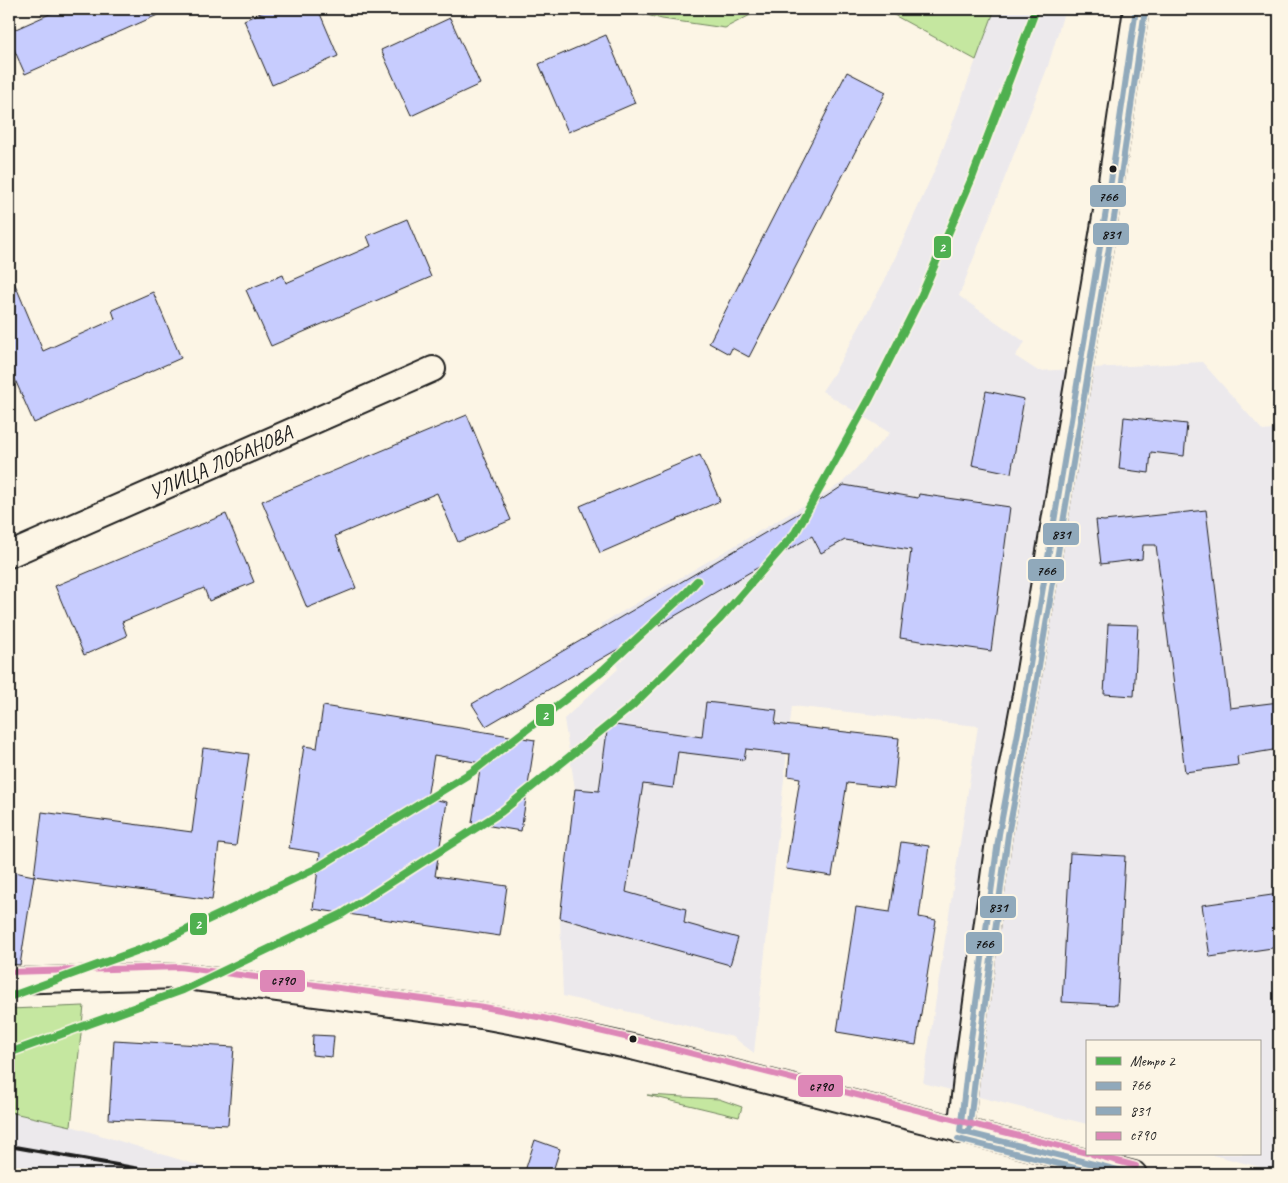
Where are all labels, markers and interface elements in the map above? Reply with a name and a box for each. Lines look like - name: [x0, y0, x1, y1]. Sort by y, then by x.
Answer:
- unlabelled marker: [1108, 164, 1118, 174]
- line badge: 766: [1089, 184, 1127, 208]
- text: 766: [1098, 188, 1119, 205]
- line badge: 831: [1092, 222, 1130, 246]
- text: 831: [1102, 226, 1122, 243]
- line badge: 2: [933, 235, 952, 259]
- text: 2: [939, 239, 947, 256]
- street label: УЛИЦА ЛОБАНОВА: [145, 419, 297, 505]
- line badge: 831: [1042, 522, 1080, 546]
- text: 831: [1052, 526, 1072, 543]
- line badge: 766: [1027, 558, 1065, 582]
- text: 766: [1036, 562, 1057, 579]
- line badge: 2: [535, 703, 555, 727]
- text: 2: [542, 707, 550, 724]
- line badge: 831: [979, 895, 1017, 919]
- text: 831: [989, 899, 1009, 916]
- line badge: 2: [189, 912, 208, 936]
- text: 2: [195, 916, 203, 933]
- line badge: 766: [965, 931, 1003, 955]
- text: 766: [974, 935, 995, 952]
- line badge: с790: [259, 969, 306, 993]
- text: с790: [271, 972, 297, 989]
- unlabelled marker: [628, 1034, 638, 1044]
- legend: [1086, 1040, 1260, 1156]
- text: Метро 2: [1130, 1052, 1176, 1071]
- line badge: с790: [797, 1074, 844, 1098]
- text: 766: [1130, 1076, 1152, 1095]
- text: с790: [809, 1078, 835, 1095]
- text: 831: [1130, 1102, 1152, 1121]
- text: с790: [1130, 1126, 1157, 1145]

